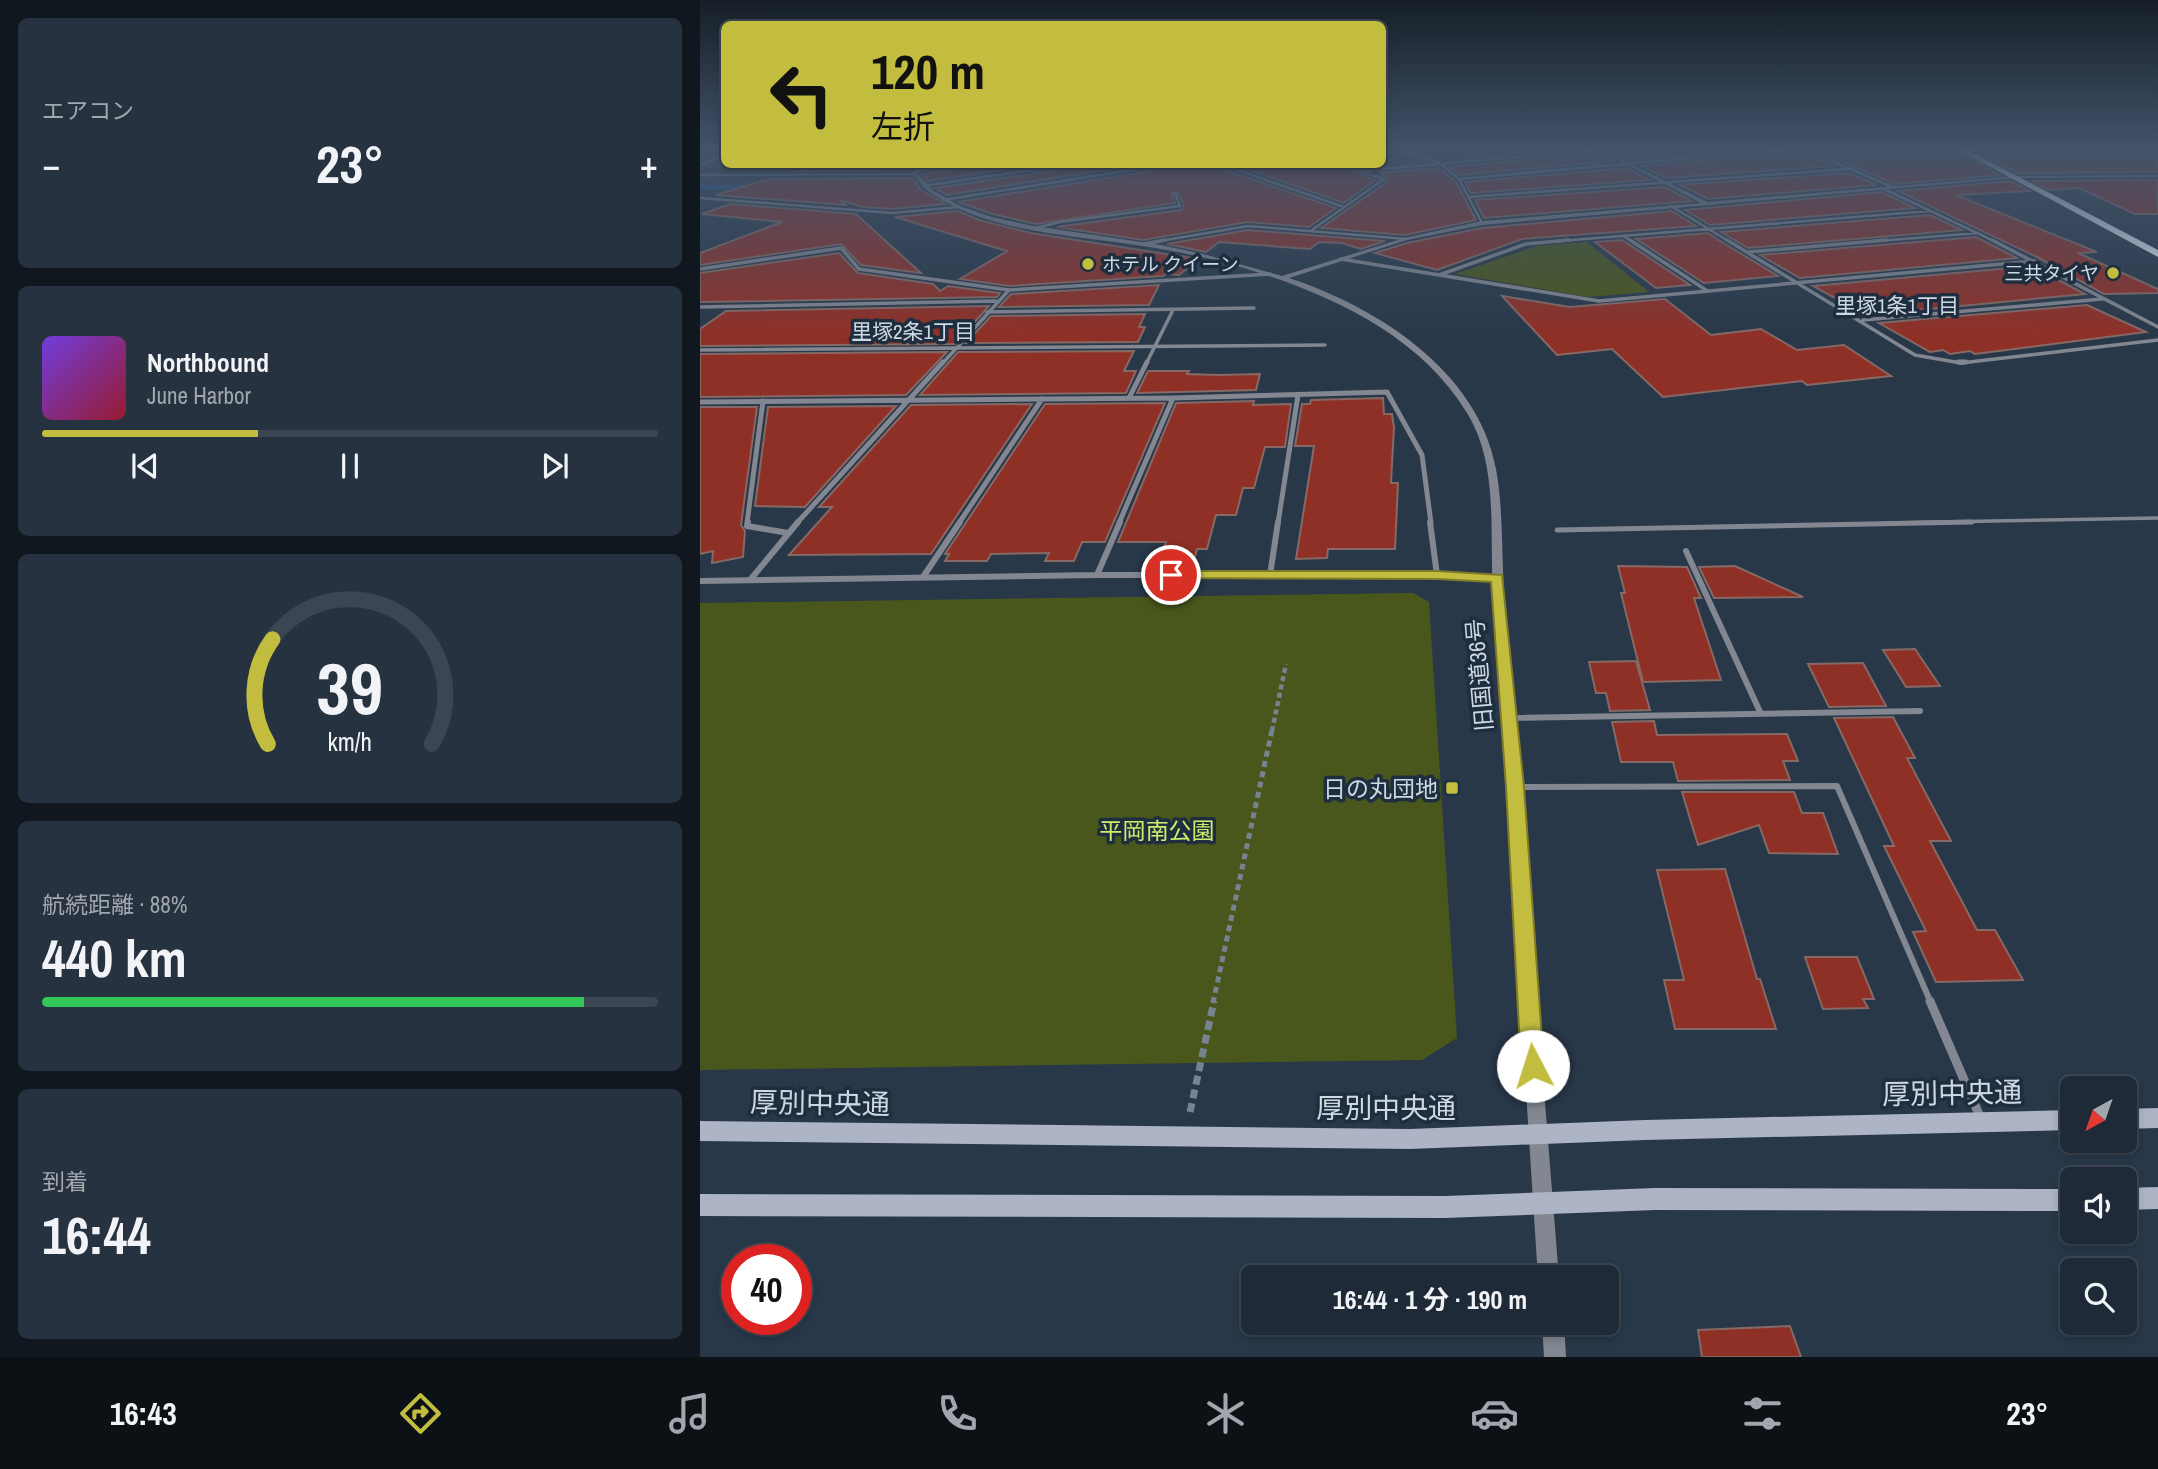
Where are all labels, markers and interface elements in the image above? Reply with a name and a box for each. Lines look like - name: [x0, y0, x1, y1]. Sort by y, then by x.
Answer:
- text: 120 m: [871, 38, 985, 104]
- icon: left: [756, 49, 847, 140]
- text: エアコン: [42, 95, 134, 126]
- text: 左折: [871, 105, 935, 148]
- text: 23°: [316, 129, 384, 199]
- text: −: [42, 139, 60, 190]
- text: +: [640, 139, 658, 190]
- place label: ホテル クイーン: [1102, 251, 1238, 277]
- marker: ホテル クイーン: [1080, 256, 1096, 272]
- place label: 三共タイヤ: [2005, 260, 2099, 286]
- marker: 三共タイヤ: [2105, 265, 2121, 281]
- district label: 里塚1条1丁目: [1835, 291, 1959, 320]
- district label: 里塚2条1丁目: [851, 317, 975, 346]
- text: Northbound: [147, 345, 269, 380]
- text: June Harbor: [147, 380, 251, 411]
- icon: previous: [126, 447, 164, 485]
- icon: pause: [331, 447, 369, 485]
- icon: next: [536, 447, 574, 485]
- pin: [1141, 545, 1201, 605]
- icon: arrive: [1152, 556, 1190, 594]
- street label: 旧国道36号: [1459, 617, 1499, 733]
- text: 39: [317, 640, 383, 738]
- text: km/h: [328, 725, 372, 759]
- place label: 日の丸団地: [1323, 773, 1438, 804]
- marker: 日の丸団地: [1444, 780, 1460, 796]
- park label: 平岡南公園: [1100, 815, 1215, 846]
- text: 航続距離 · 88%: [42, 889, 187, 920]
- text: 440 km: [42, 923, 187, 993]
- position arrow: [1496, 1029, 1570, 1103]
- street label: 厚別中央通: [1882, 1073, 2022, 1113]
- north arrow: [2060, 1076, 2137, 1153]
- map controls: [2060, 1076, 2137, 1335]
- street label: 厚別中央通: [750, 1083, 890, 1123]
- street label: 厚別中央通: [1316, 1089, 1456, 1127]
- text: 到着: [42, 1166, 88, 1197]
- button: sound: [2060, 1167, 2137, 1244]
- text: 16:44: [42, 1200, 151, 1270]
- speed limit sign: 40: [721, 1244, 812, 1335]
- button: search: [2060, 1258, 2137, 1335]
- text: 16:44 · 1 分 · 190 m: [1333, 1282, 1527, 1317]
- icon: directions: [396, 1389, 445, 1438]
- icon: music: [665, 1389, 714, 1438]
- icon: phone: [933, 1389, 982, 1438]
- icon: climate: [1201, 1389, 1250, 1438]
- icon: car: [1470, 1389, 1519, 1438]
- icon: filters: [1738, 1389, 1787, 1438]
- text: 16:43: [110, 1392, 177, 1435]
- text: 23°: [2006, 1392, 2048, 1435]

